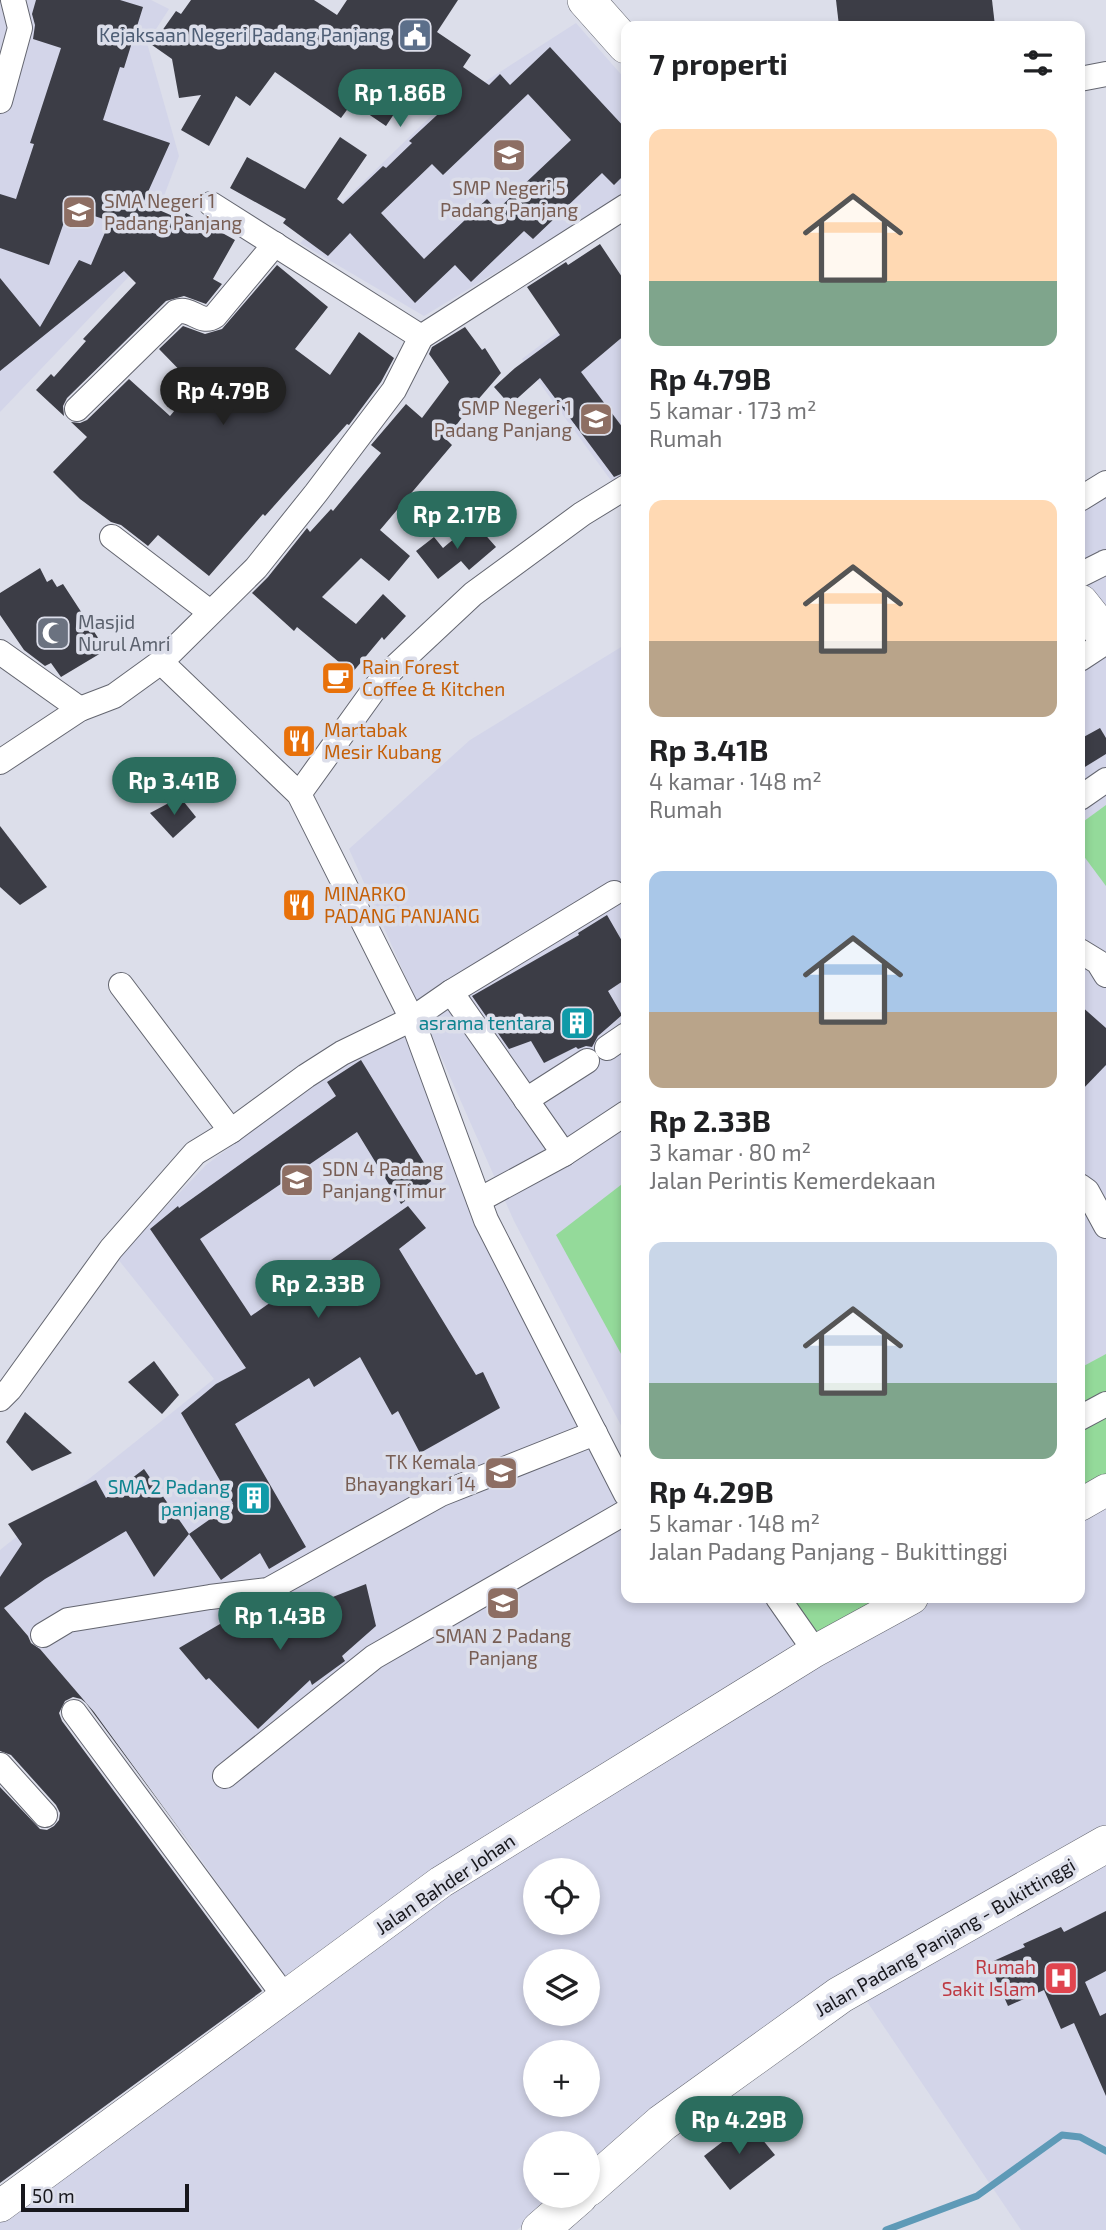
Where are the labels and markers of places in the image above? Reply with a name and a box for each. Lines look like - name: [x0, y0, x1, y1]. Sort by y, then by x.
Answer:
- public building icon: Kejaksaan Negeri Padang Panjang: [396, 16, 434, 54]
- place label: Kejaksaan Negeri Padang Panjang: [99, 23, 390, 46]
- pin: Rp 1.86B: [328, 69, 472, 129]
- school or university icon: SMP Negeri 5 Padang Panjang: [490, 136, 528, 174]
- place label: SMP Negeri 5 Padang Panjang: [440, 176, 578, 221]
- place label: SMA Negeri 1 Padang Panjang: [104, 189, 243, 234]
- school or university icon: SMA Negeri 1 Padang Panjang: [60, 193, 98, 231]
- pin: Rp 4.79B: [151, 368, 295, 427]
- place label: SMP Negeri 1 Padang Panjang: [434, 396, 572, 441]
- school or university icon: SMP Negeri 1 Padang Panjang: [577, 400, 615, 438]
- pin: Rp 2.17B: [385, 491, 529, 551]
- place label: Masjid Nurul Amri: [78, 610, 170, 655]
- mosque icon: Masjid Nurul Amri: [34, 614, 72, 652]
- place label: Rain Forest Coffee & Kitchen: [362, 655, 505, 700]
- cafe icon: Rain Forest Coffee & Kitchen: [319, 659, 357, 697]
- place label: Martabak Mesir Kubang: [324, 718, 442, 763]
- restaurant icon: Martabak Mesir Kubang: [280, 722, 318, 760]
- pin: Rp 3.41B: [102, 758, 246, 817]
- place label: MINARKO PADANG PANJANG: [324, 882, 480, 927]
- restaurant icon: MINARKO PADANG PANJANG: [280, 886, 318, 924]
- building icon: asrama tentara: [558, 1004, 596, 1042]
- place label: asrama tentara: [419, 1011, 552, 1034]
- place label: SDN 4 Padang Panjang Timur: [322, 1157, 446, 1202]
- school or university icon: SDN 4 Padang Panjang Timur: [278, 1161, 316, 1199]
- pin: Rp 2.33B: [246, 1260, 390, 1320]
- place label: TK Kemala Bhayangkari 14: [345, 1450, 476, 1495]
- school or university icon: TK Kemala Bhayangkari 14: [482, 1454, 520, 1492]
- place label: SMA 2 Padang panjang: [108, 1475, 230, 1520]
- building icon: SMA 2 Padang panjang: [235, 1479, 273, 1517]
- school or university icon: SMAN 2 Padang Panjang: [484, 1584, 522, 1622]
- pin: Rp 1.43B: [208, 1592, 352, 1652]
- place label: SMAN 2 Padang Panjang: [435, 1624, 572, 1669]
- place label: Rumah Sakit Islam: [942, 1955, 1036, 2000]
- hospital icon: Rumah Sakit Islam: [1042, 1959, 1080, 1997]
- pin: Rp 4.29B: [667, 2096, 811, 2156]

